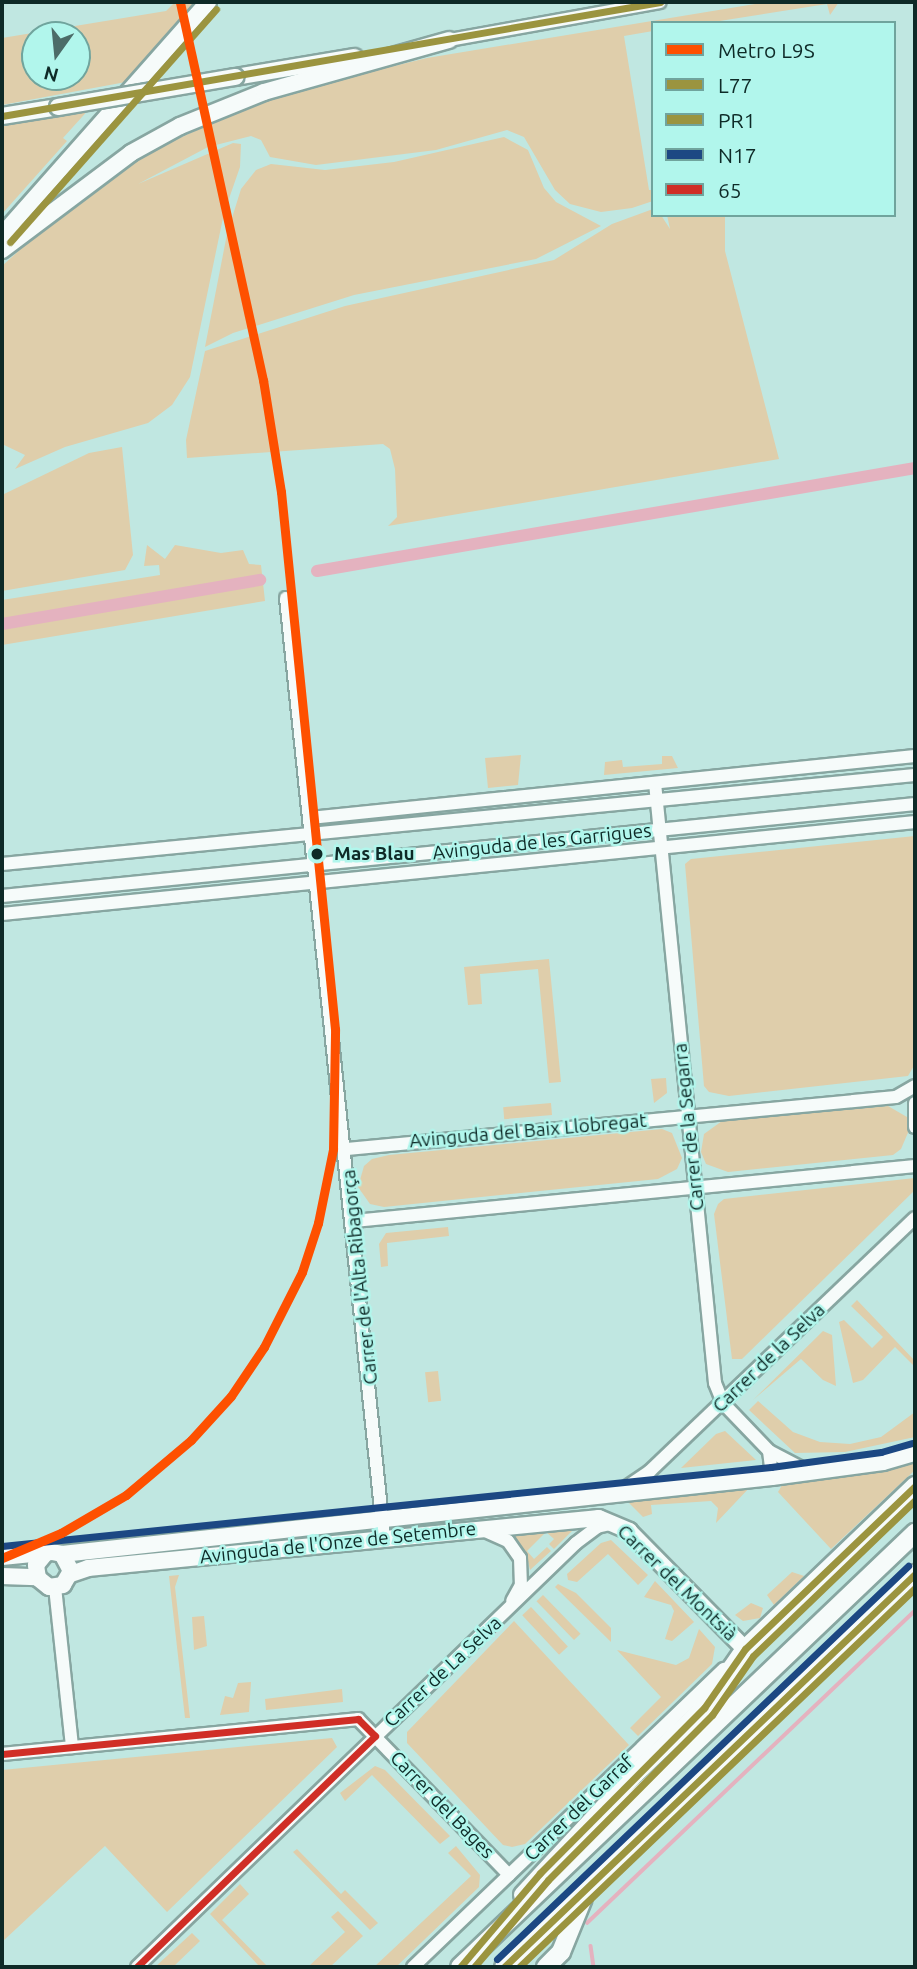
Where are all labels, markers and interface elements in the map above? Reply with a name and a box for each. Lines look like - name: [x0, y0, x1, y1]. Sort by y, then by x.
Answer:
- north arrow: [21, 21, 91, 91]
- legend: [651, 21, 896, 217]
- text: Metro L9S: [718, 38, 815, 62]
- text: N: [41, 62, 61, 87]
- text: L77: [718, 73, 752, 97]
- text: PR1: [718, 108, 756, 132]
- text: N17: [718, 143, 757, 167]
- text: 65: [718, 178, 742, 202]
- street label: Avinguda de les Garrigues: [432, 819, 652, 865]
- marker: Mas Blau: [306, 843, 328, 865]
- place label: Mas Blau: [334, 843, 415, 865]
- street label: Carrer de la Segarra: [669, 1042, 709, 1212]
- street label: Avinguda del Baix Llobregat: [409, 1109, 647, 1153]
- street label: Carrer de l'Alta Ribagorça: [337, 1168, 383, 1386]
- street label: Carrer de la Selva: [708, 1299, 830, 1417]
- street label: Avinguda de l'Onze de Setembre: [199, 1517, 477, 1569]
- street label: Carrer del Montsià: [612, 1520, 742, 1646]
- street label: Carrer de La Selva: [380, 1612, 506, 1732]
- street label: Carrer del Bages: [385, 1747, 499, 1863]
- street label: Carrer del Garraf: [520, 1750, 638, 1866]

